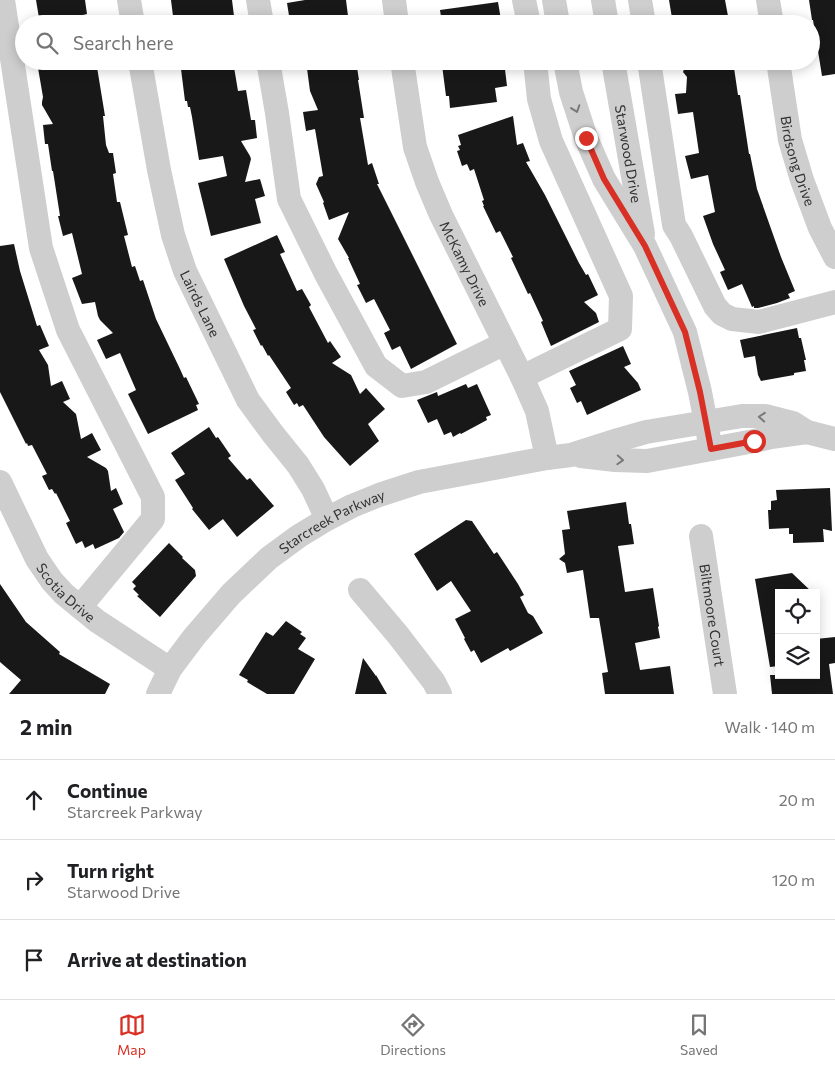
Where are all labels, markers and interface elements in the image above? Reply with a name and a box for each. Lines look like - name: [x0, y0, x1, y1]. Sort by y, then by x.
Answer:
- search box: [15, 15, 820, 70]
- icon: search: [33, 29, 61, 57]
- text: Search here: [73, 31, 173, 54]
- street label: Starwood Drive: [612, 103, 646, 204]
- one-way arrow: [571, 104, 581, 112]
- street label: Birdsong Drive: [778, 115, 819, 208]
- route end: [575, 127, 598, 150]
- street label: McKamy Drive: [437, 218, 494, 309]
- street label: Lairds Lane: [177, 267, 224, 339]
- one-way arrow: [758, 411, 766, 422]
- route start: [743, 430, 766, 453]
- one-way arrow: [616, 454, 624, 465]
- street label: Starcreek Parkway: [275, 485, 387, 557]
- street label: Scotia Drive: [33, 559, 99, 625]
- street label: Biltmoore Court: [697, 563, 729, 668]
- map controls: [775, 589, 820, 679]
- button: locate: [775, 589, 820, 634]
- button: layers: [775, 634, 820, 679]
- text: 2 min: [20, 714, 72, 739]
- text: Walk · 140 m: [725, 717, 815, 736]
- text: Continue: [67, 779, 147, 802]
- icon: ahead: [20, 786, 48, 814]
- text: 20 m: [779, 790, 815, 809]
- text: Starcreek Parkway: [67, 802, 203, 821]
- text: Turn right: [67, 859, 154, 882]
- icon: right: [20, 866, 48, 894]
- text: 120 m: [772, 870, 815, 889]
- text: Starwood Drive: [67, 882, 180, 901]
- icon: arrive: [20, 946, 48, 974]
- text: Arrive at destination: [67, 948, 247, 971]
- tab: Map: [117, 1011, 146, 1058]
- tab: Directions: [380, 1011, 446, 1058]
- tab: Saved: [680, 1011, 718, 1058]

